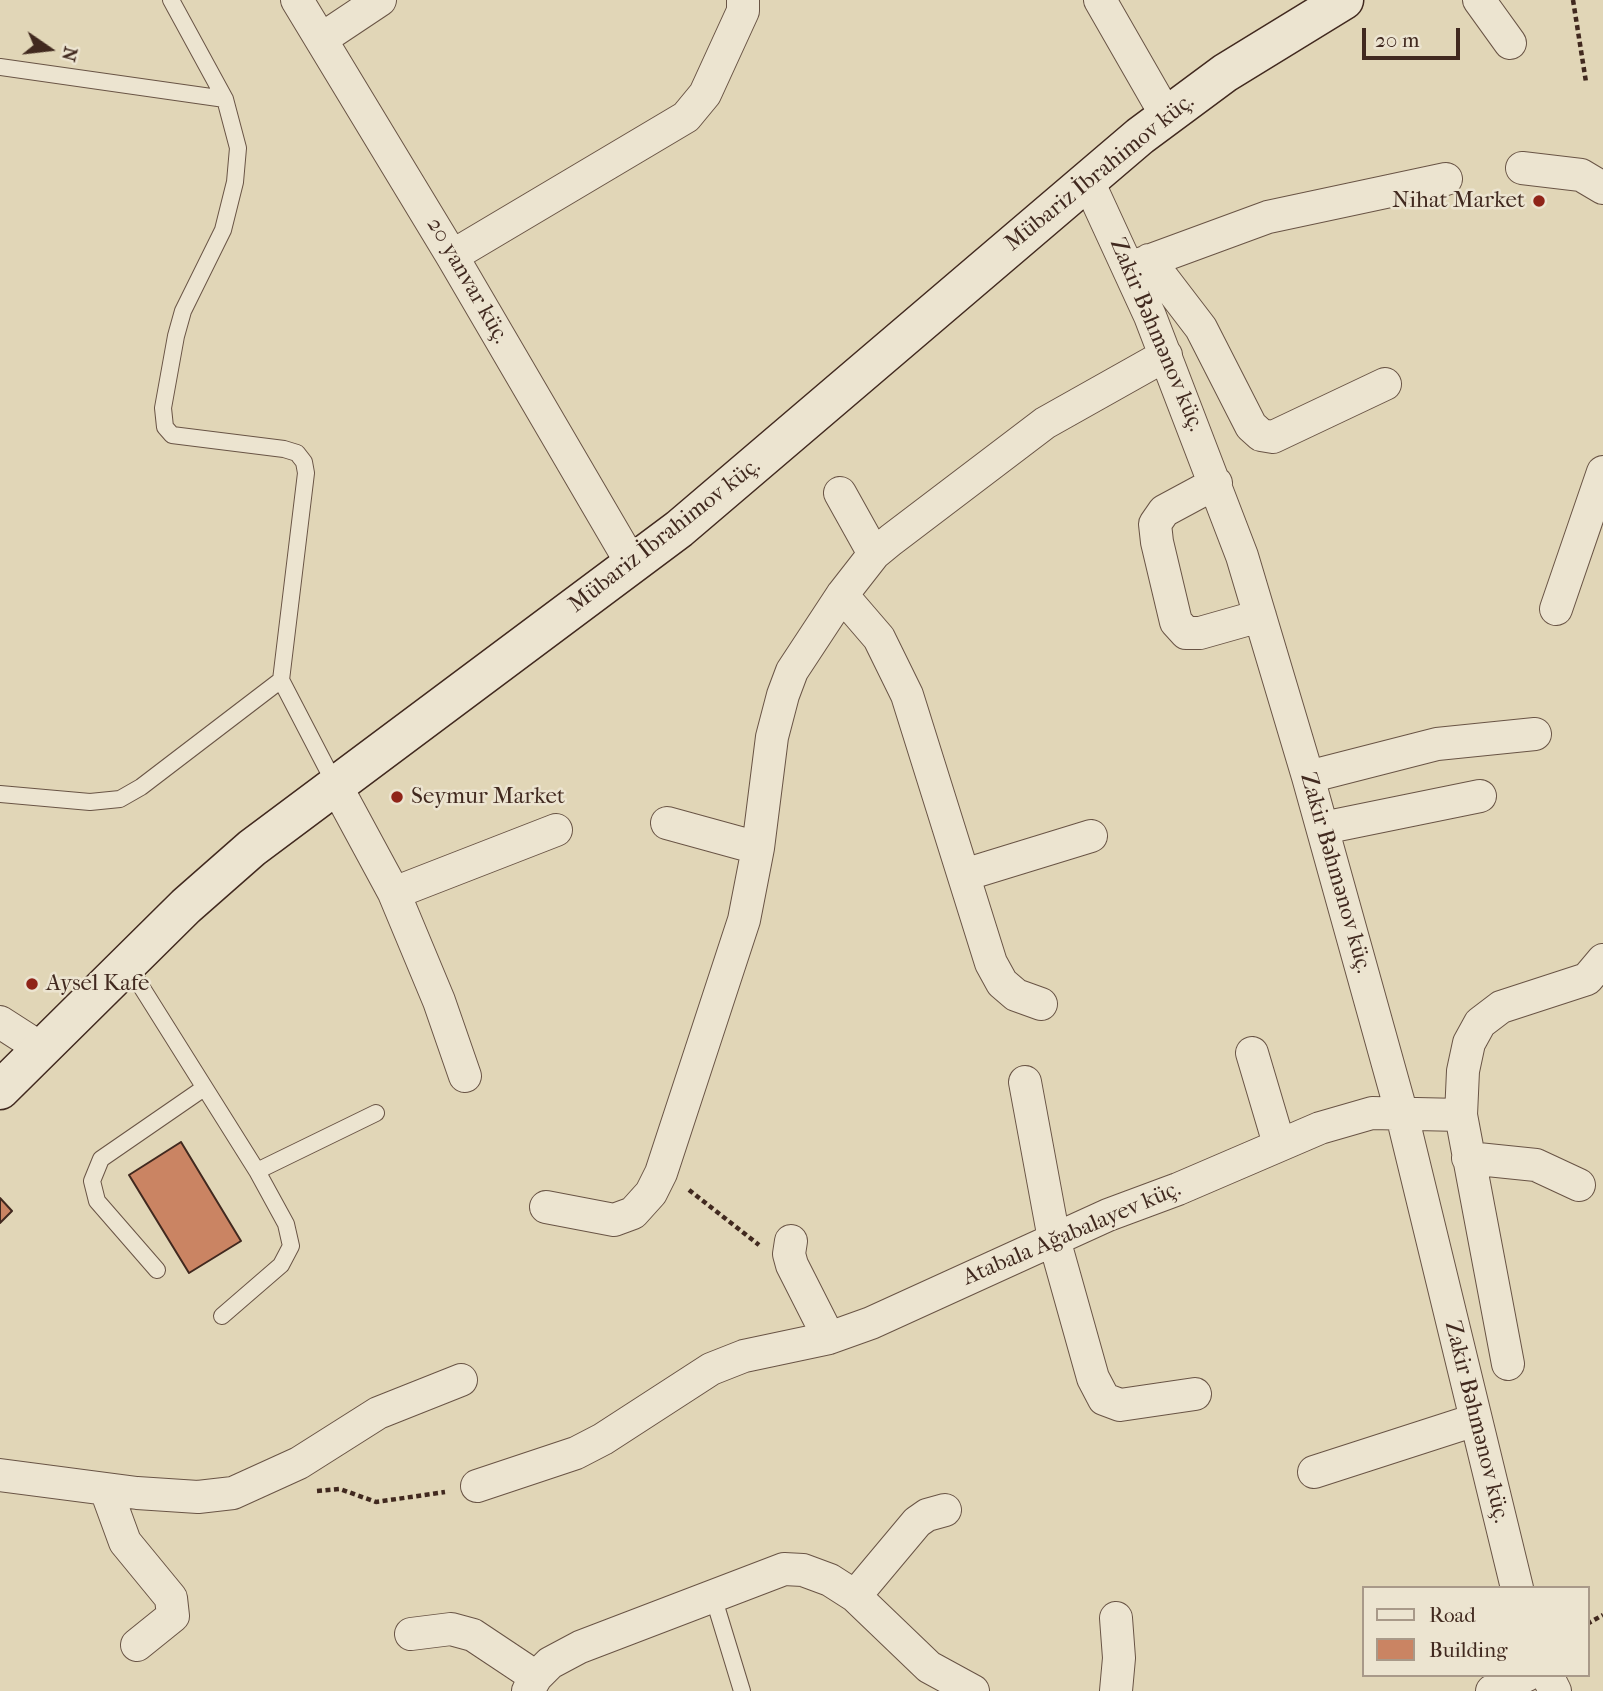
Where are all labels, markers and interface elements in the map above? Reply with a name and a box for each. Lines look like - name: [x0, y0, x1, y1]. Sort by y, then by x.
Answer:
- north arrow: [14, 14, 84, 84]
- scale bar: [1365, 14, 1463, 58]
- text: 20 m: [1375, 28, 1419, 52]
- text: N: [57, 44, 82, 64]
- street label: Mübariz İbrahimov küç.: [1000, 88, 1200, 258]
- place label: Nihat Market: [1392, 187, 1525, 215]
- marker: Nihat Market: [1531, 193, 1547, 209]
- street label: 20 yanvar küç.: [420, 213, 514, 349]
- street label: Zakir Bəhmənov küç.: [1103, 234, 1209, 436]
- street label: Mübariz İbrahimov küç.: [564, 453, 766, 619]
- street label: Zakir Bəhmənov küç.: [1293, 770, 1377, 976]
- place label: Seymur Market: [411, 783, 565, 811]
- marker: Seymur Market: [389, 789, 405, 805]
- place label: Aysel Kafe: [46, 970, 149, 998]
- marker: Aysel Kafe: [24, 976, 40, 992]
- street label: Atabala Ağabalayev küç.: [959, 1176, 1185, 1292]
- street label: Zakir Bəhmənov küç.: [1438, 1318, 1514, 1526]
- legend: [1362, 1586, 1589, 1677]
- text: Road: [1429, 1603, 1476, 1627]
- text: Building: [1429, 1638, 1507, 1662]

